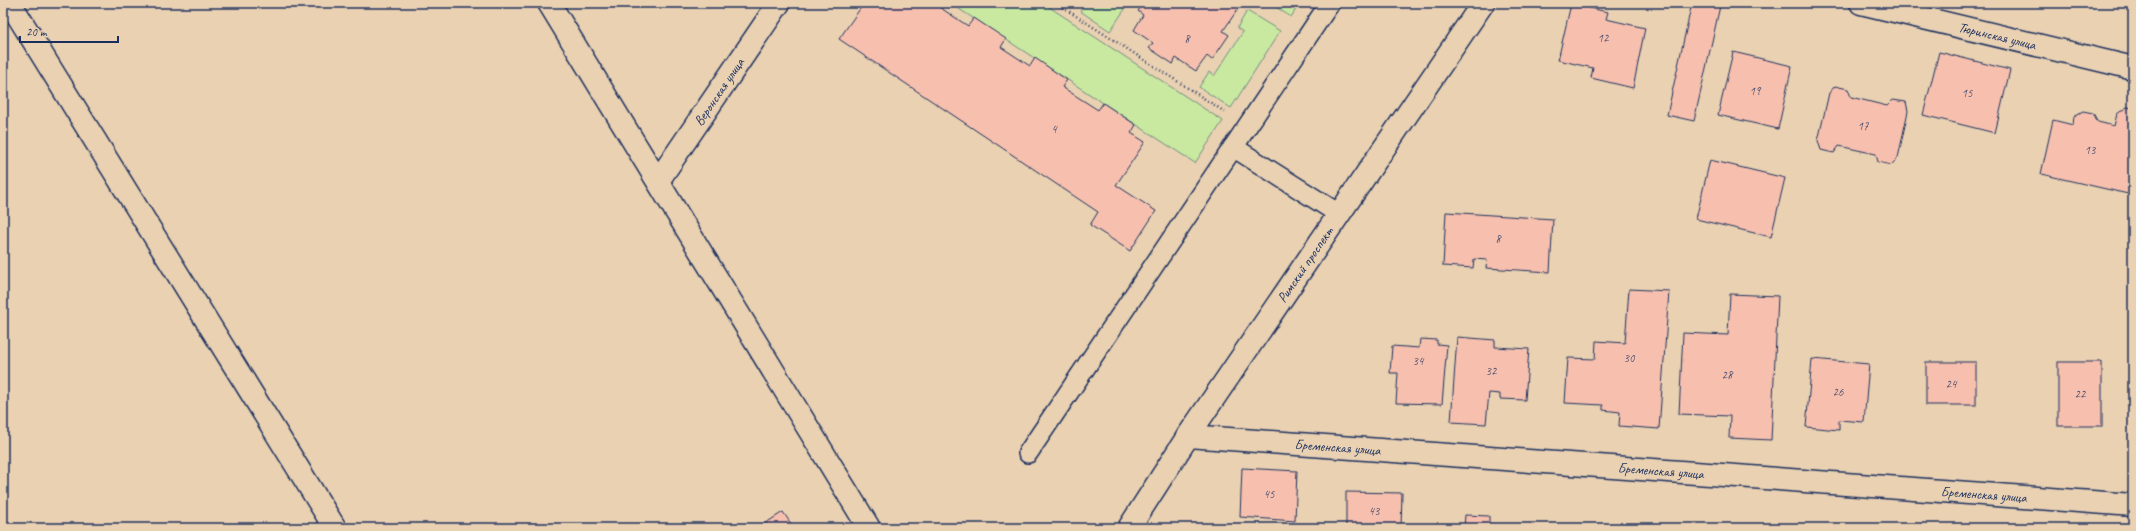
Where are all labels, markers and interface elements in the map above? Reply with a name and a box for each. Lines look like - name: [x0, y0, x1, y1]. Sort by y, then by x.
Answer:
- scale bar: [20, 18, 118, 44]
- street label: Тюринская улица: [1957, 19, 2038, 54]
- text: 20 m: [26, 24, 48, 40]
- house number: 12: [1598, 30, 1610, 46]
- house number: 8: [1184, 31, 1191, 47]
- street label: Веронская улица: [690, 54, 749, 129]
- house number: 19: [1750, 83, 1762, 99]
- house number: 15: [1962, 85, 1973, 101]
- house number: 17: [1858, 118, 1869, 134]
- house number: 4: [1051, 121, 1058, 137]
- house number: 13: [2085, 142, 2097, 158]
- street label: Римский проспект: [1274, 223, 1338, 306]
- house number: 8: [1495, 231, 1502, 247]
- house number: 30: [1624, 350, 1636, 366]
- house number: 34: [1413, 353, 1425, 369]
- house number: 32: [1486, 363, 1498, 379]
- house number: 28: [1722, 367, 1734, 383]
- house number: 24: [1946, 376, 1958, 392]
- house number: 26: [1833, 384, 1844, 400]
- house number: 22: [2075, 386, 2087, 402]
- street label: Бременская улица: [1294, 436, 1382, 459]
- street label: Бременская улица: [1617, 459, 1705, 483]
- street label: Бременская улица: [1940, 483, 2028, 506]
- house number: 45: [1264, 486, 1275, 502]
- house number: 43: [1369, 503, 1381, 519]

